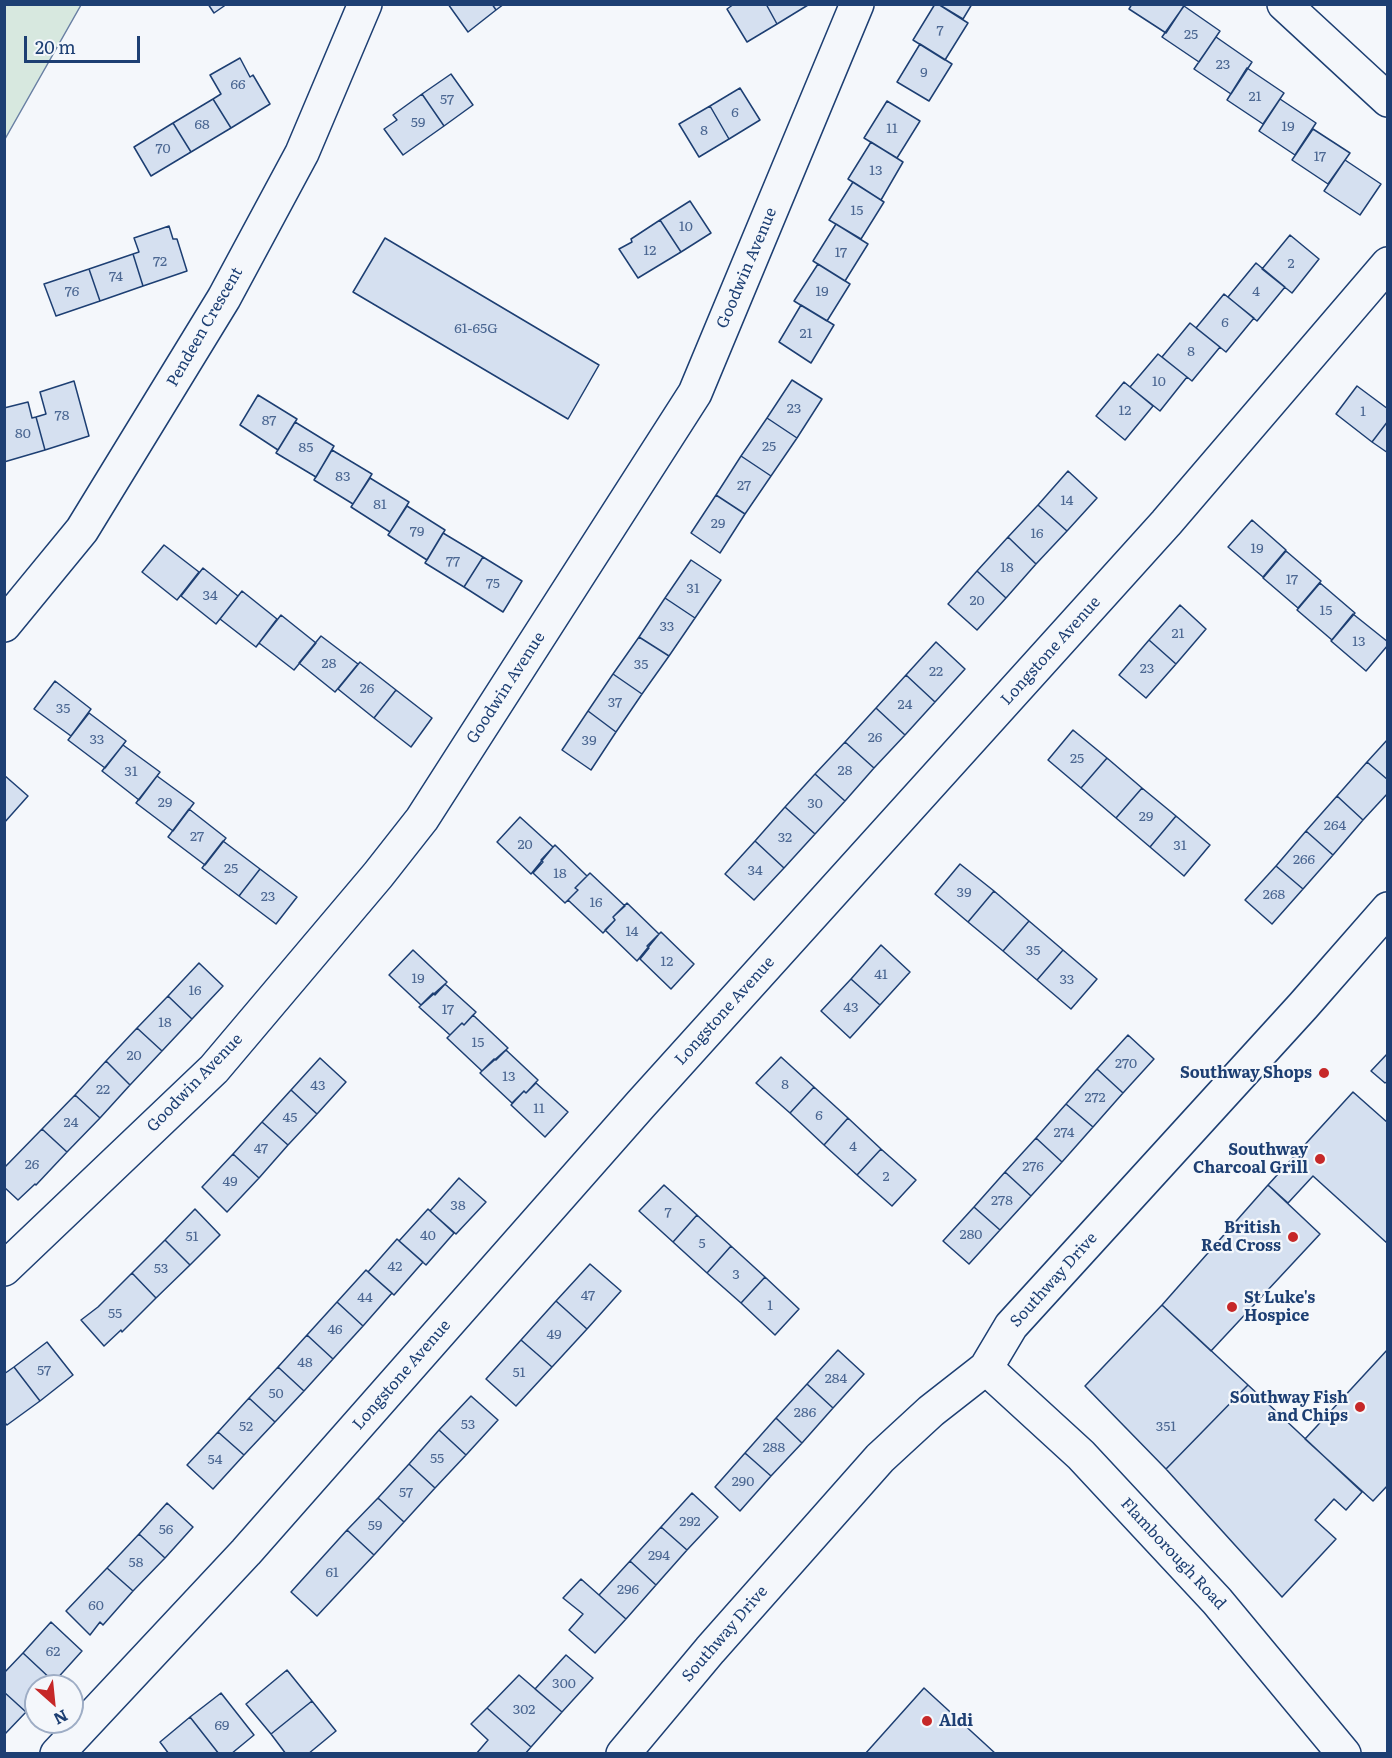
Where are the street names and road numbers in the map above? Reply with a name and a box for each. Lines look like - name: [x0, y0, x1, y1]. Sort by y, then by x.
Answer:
- street label: Goodwin Avenue: [713, 205, 781, 331]
- street label: Pendeen Crescent: [163, 264, 247, 390]
- street label: Longstone Avenue: [997, 593, 1105, 709]
- street label: Goodwin Avenue: [463, 629, 549, 747]
- street label: Longstone Avenue: [671, 953, 779, 1069]
- street label: Goodwin Avenue: [143, 1030, 247, 1136]
- street label: Southway Drive: [1006, 1229, 1102, 1331]
- street label: Longstone Avenue: [349, 1316, 455, 1434]
- street label: Flamborough Road: [1116, 1494, 1230, 1614]
- street label: Southway Drive: [678, 1582, 772, 1686]

